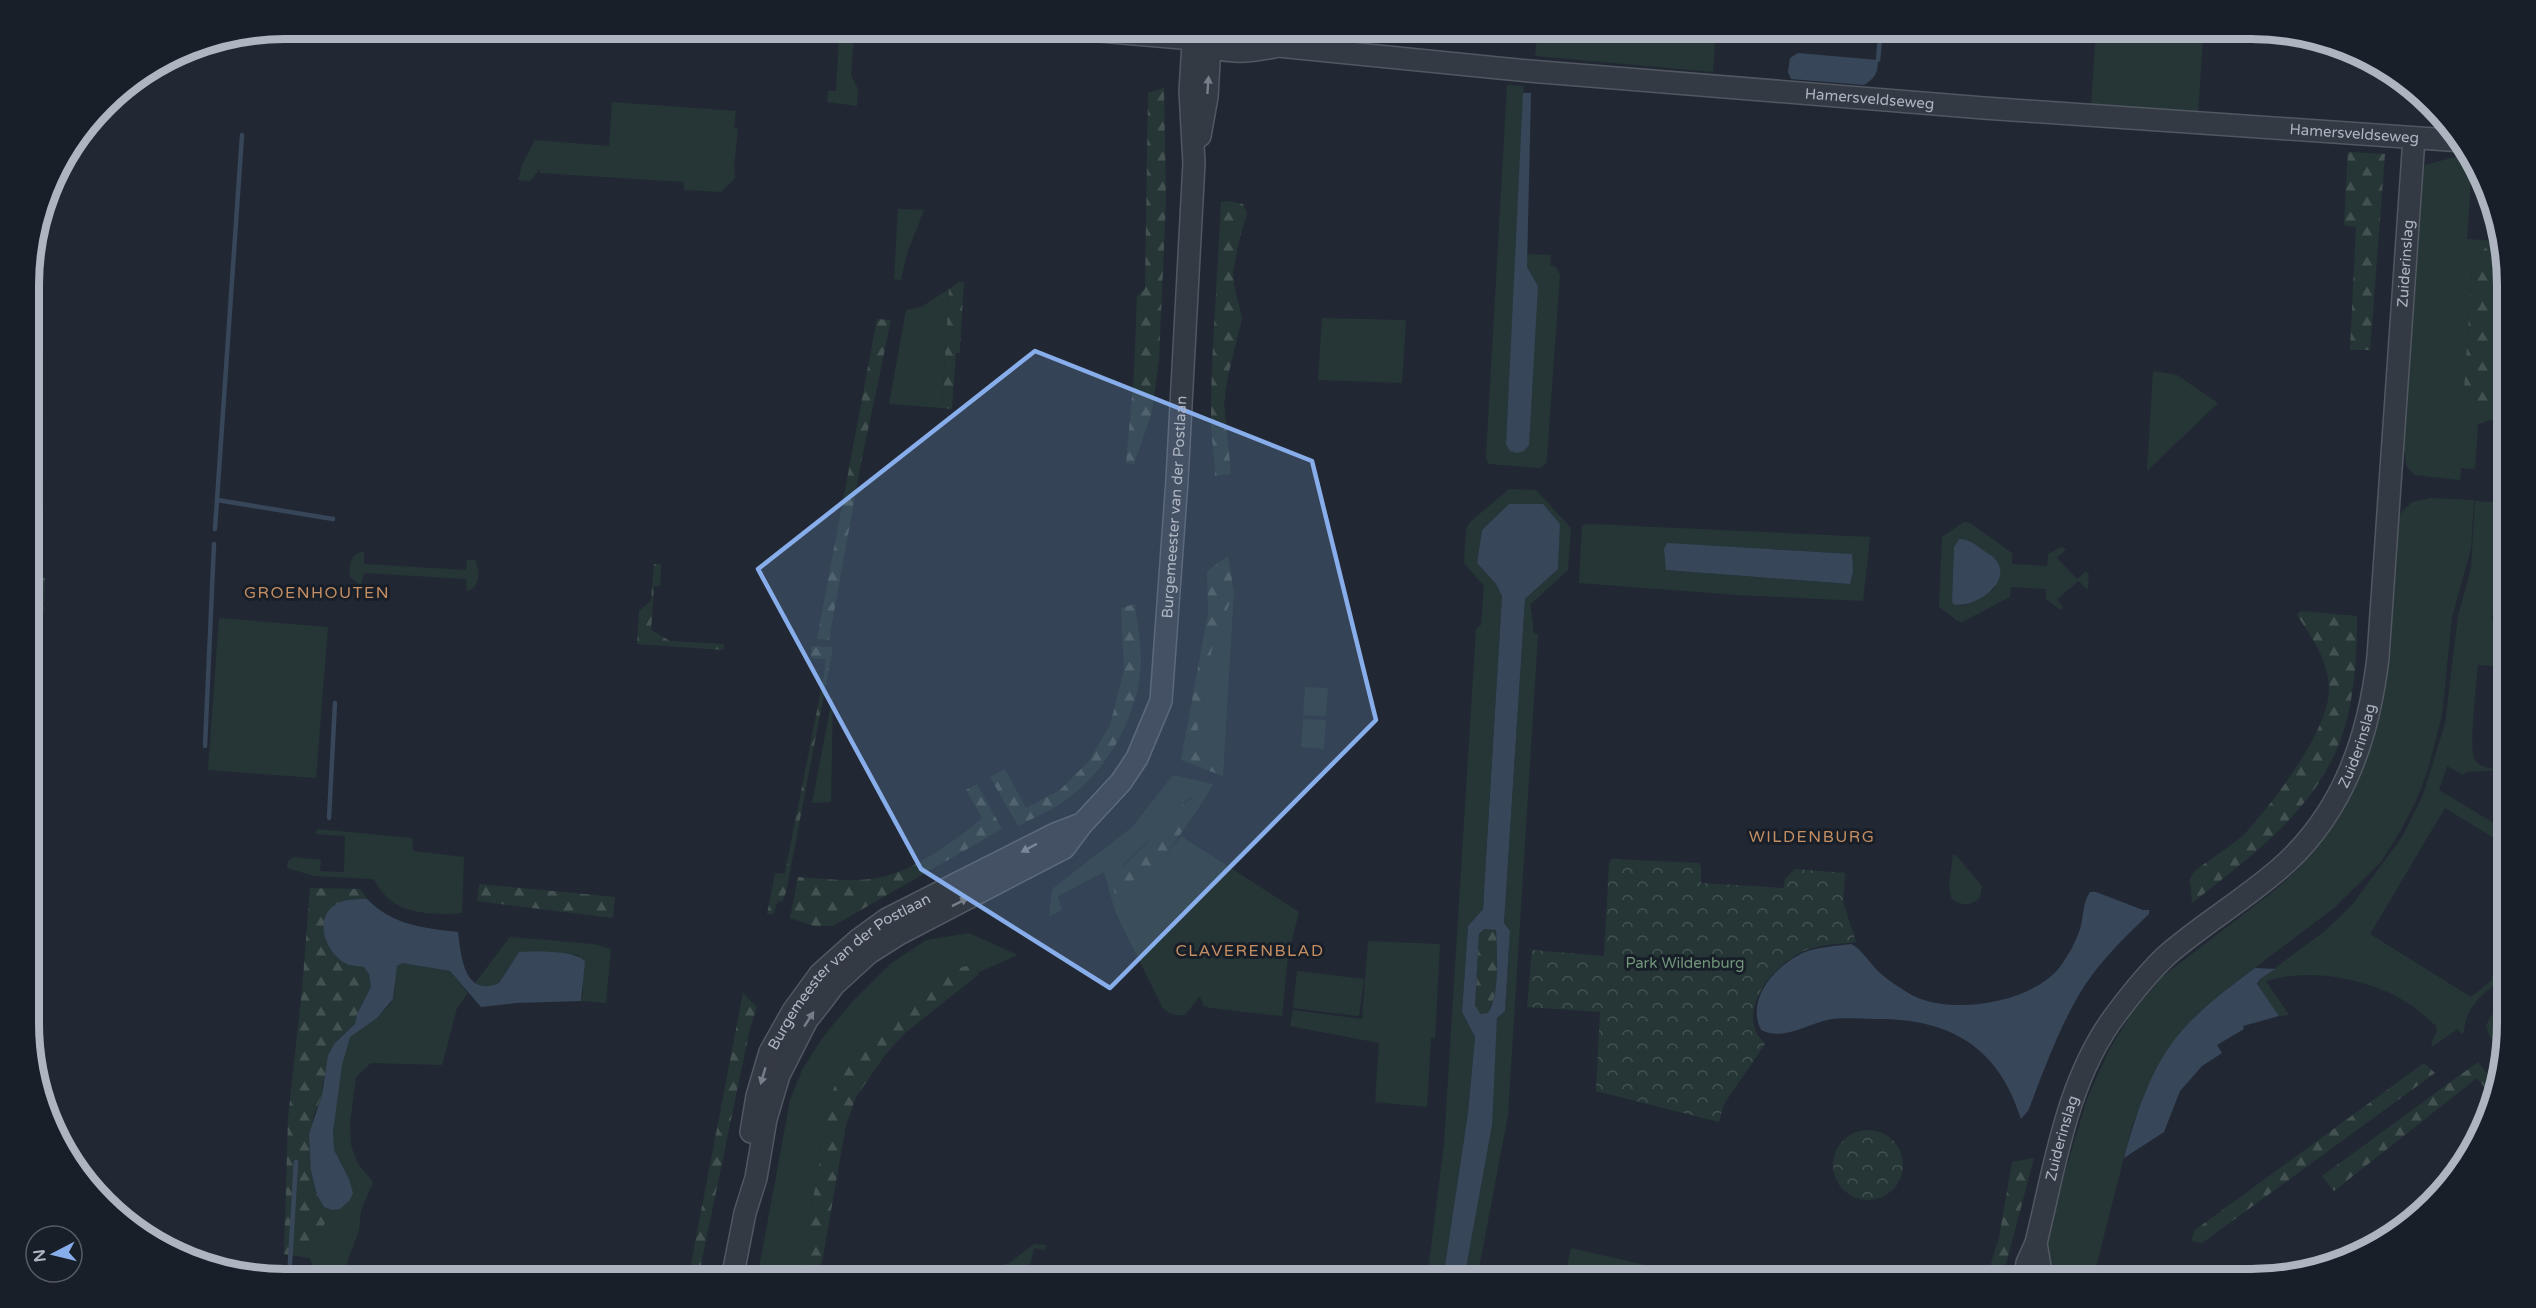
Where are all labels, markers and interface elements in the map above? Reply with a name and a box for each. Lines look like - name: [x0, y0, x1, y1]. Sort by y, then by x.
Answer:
- one-way arrow: [1203, 76, 1213, 95]
- street label: Hamersveldseweg: [1804, 84, 1935, 113]
- street label: Hamersveldseweg: [2289, 120, 2420, 147]
- street label: Zuiderinslag: [2393, 219, 2417, 308]
- street label: Burgemeester van der Postlaan: [1158, 395, 1191, 619]
- district label: GROENHOUTEN: [244, 583, 390, 603]
- street label: Zuiderinslag: [2334, 702, 2379, 791]
- district label: WILDENBURG: [1749, 827, 1875, 847]
- one-way arrow: [1020, 843, 1037, 853]
- street label: Burgemeester van der Postlaan: [764, 889, 934, 1053]
- one-way arrow: [952, 897, 969, 907]
- district label: CLAVERENBLAD: [1176, 941, 1324, 961]
- park label: Park Wildenburg: [1625, 954, 1745, 972]
- one-way arrow: [803, 1011, 814, 1027]
- one-way arrow: [758, 1067, 767, 1085]
- street label: Zuiderinslag: [2042, 1093, 2082, 1183]
- north arrow: [24, 1224, 84, 1284]
- text: N: [29, 1248, 51, 1263]

